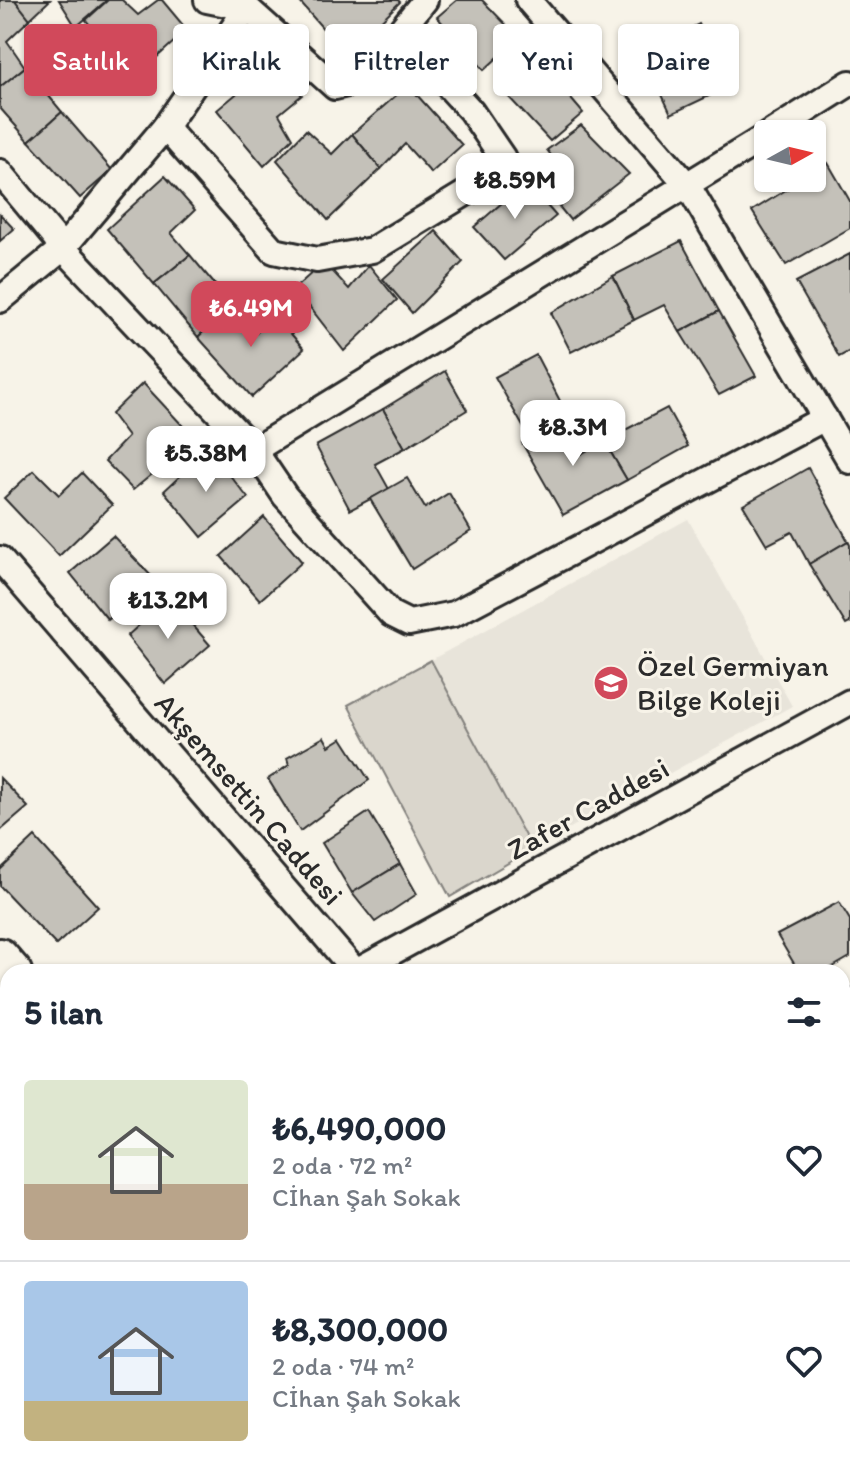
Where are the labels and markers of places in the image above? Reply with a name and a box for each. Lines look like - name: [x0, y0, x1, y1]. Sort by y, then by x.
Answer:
- pin: ₺8.59M: [450, 153, 580, 221]
- pin: ₺6.49M: [186, 281, 316, 349]
- pin: ₺8.3M: [517, 400, 629, 468]
- pin: ₺5.38M: [141, 426, 271, 494]
- pin: ₺13.2M: [103, 573, 233, 641]
- place label: Özel Germiyan Bilge Koleji: [637, 647, 829, 718]
- school or university icon: Özel Germiyan Bilge Koleji: [592, 664, 630, 702]

